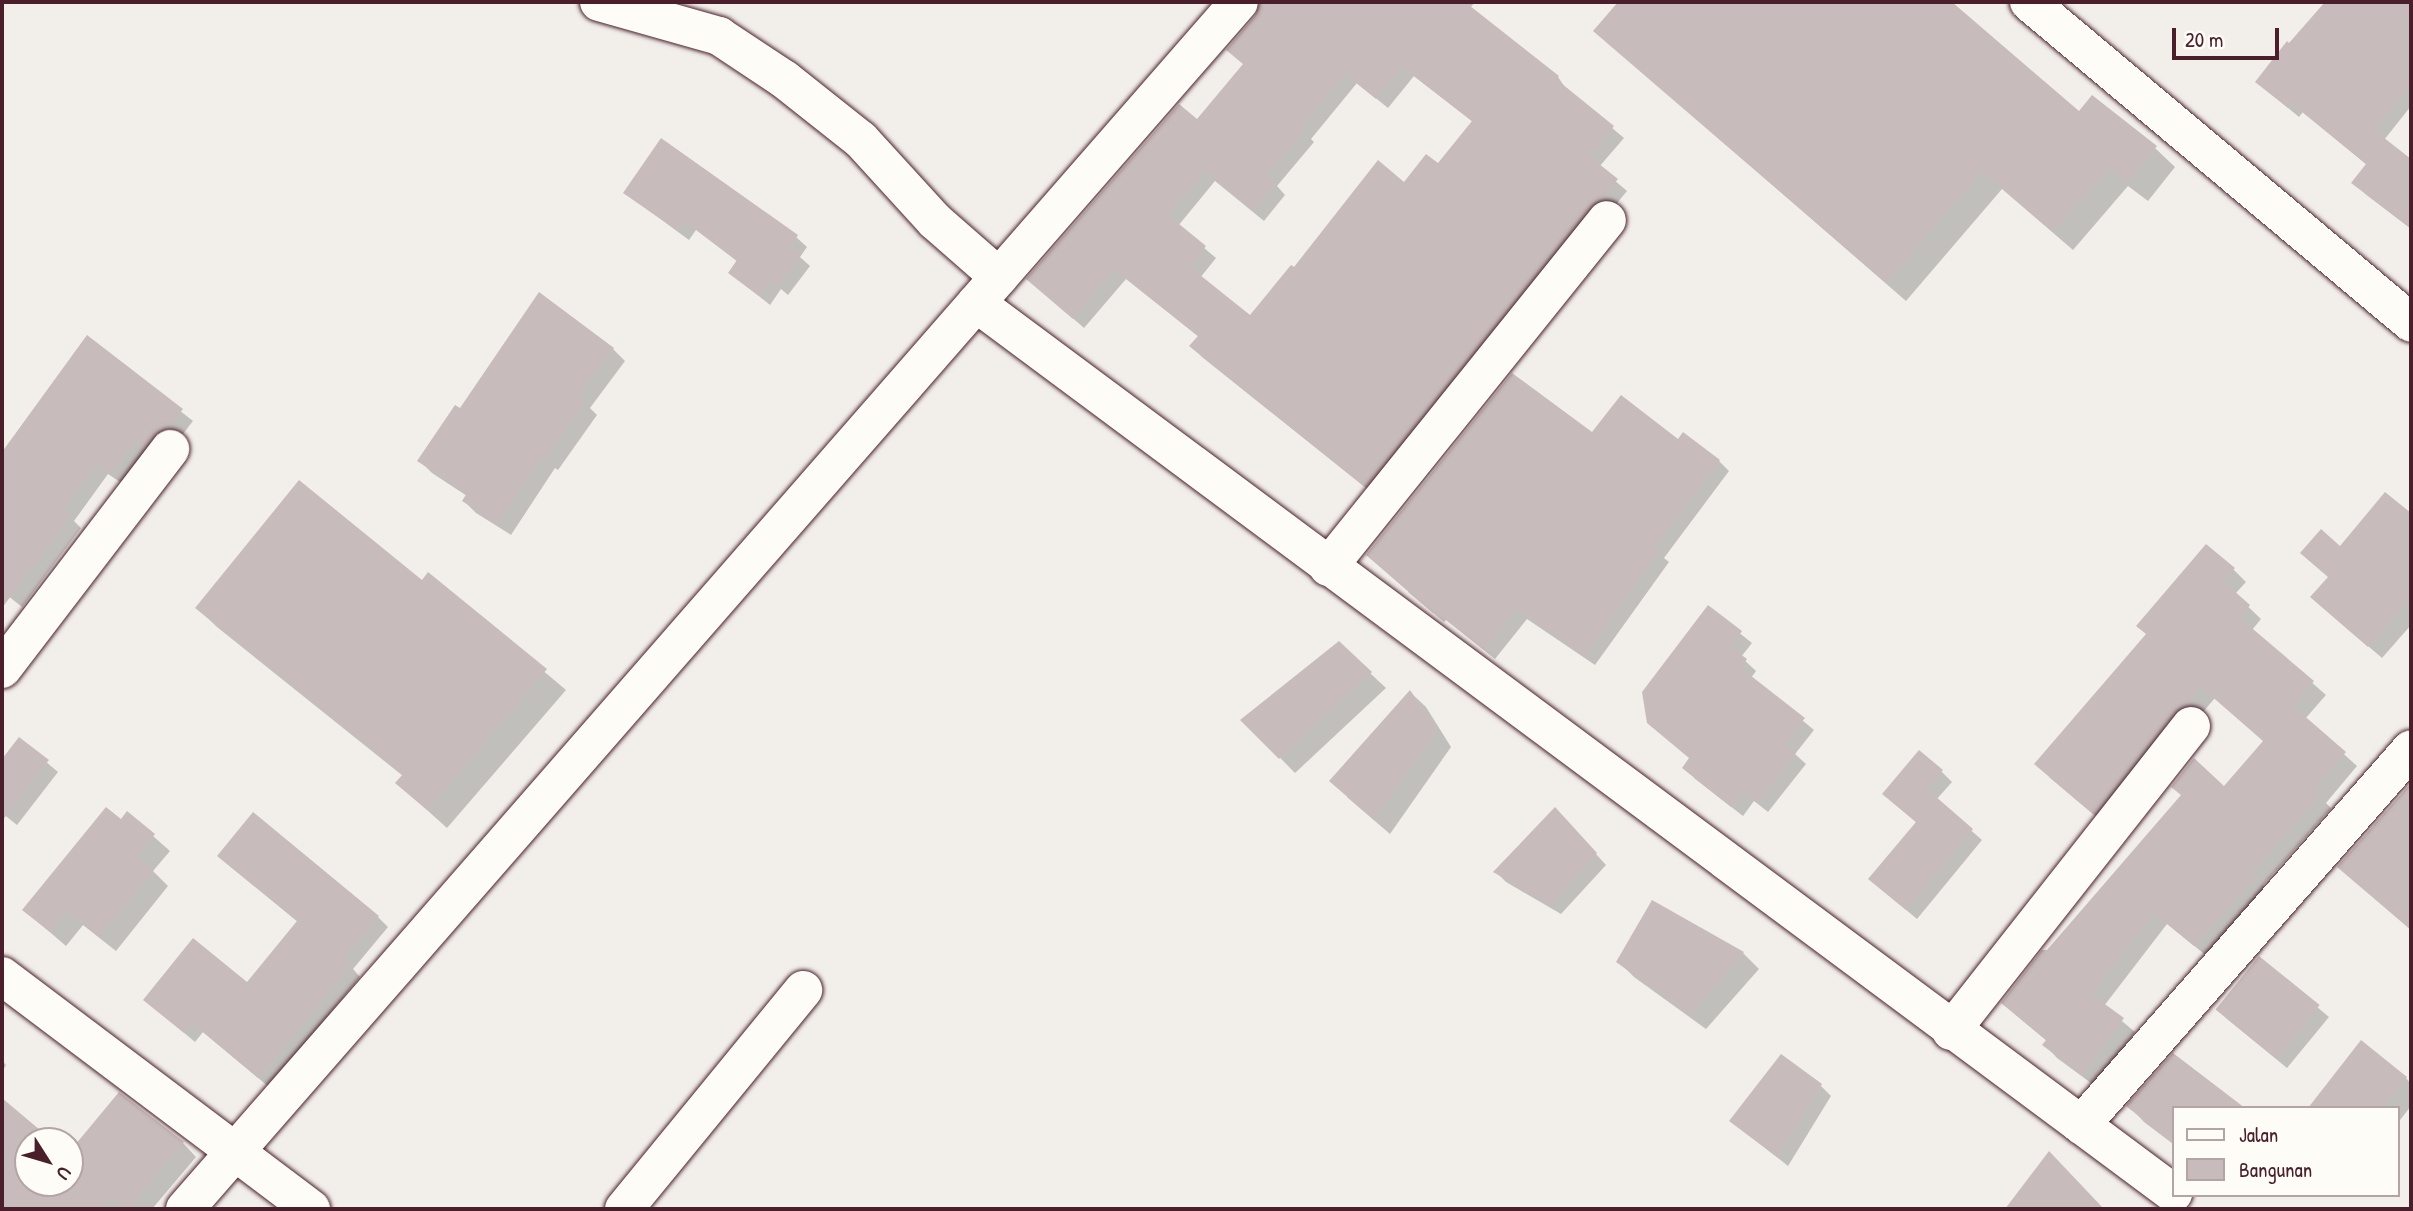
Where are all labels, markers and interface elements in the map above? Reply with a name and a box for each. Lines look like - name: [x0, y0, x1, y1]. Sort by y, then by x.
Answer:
- scale bar: [2175, 14, 2282, 58]
- text: 20 m: [2185, 25, 2223, 54]
- legend: [2172, 1106, 2399, 1197]
- text: Jalan: [2239, 1120, 2278, 1149]
- north arrow: [14, 1127, 84, 1197]
- text: Bangunan: [2239, 1155, 2312, 1184]
- text: U: [51, 1161, 78, 1185]

